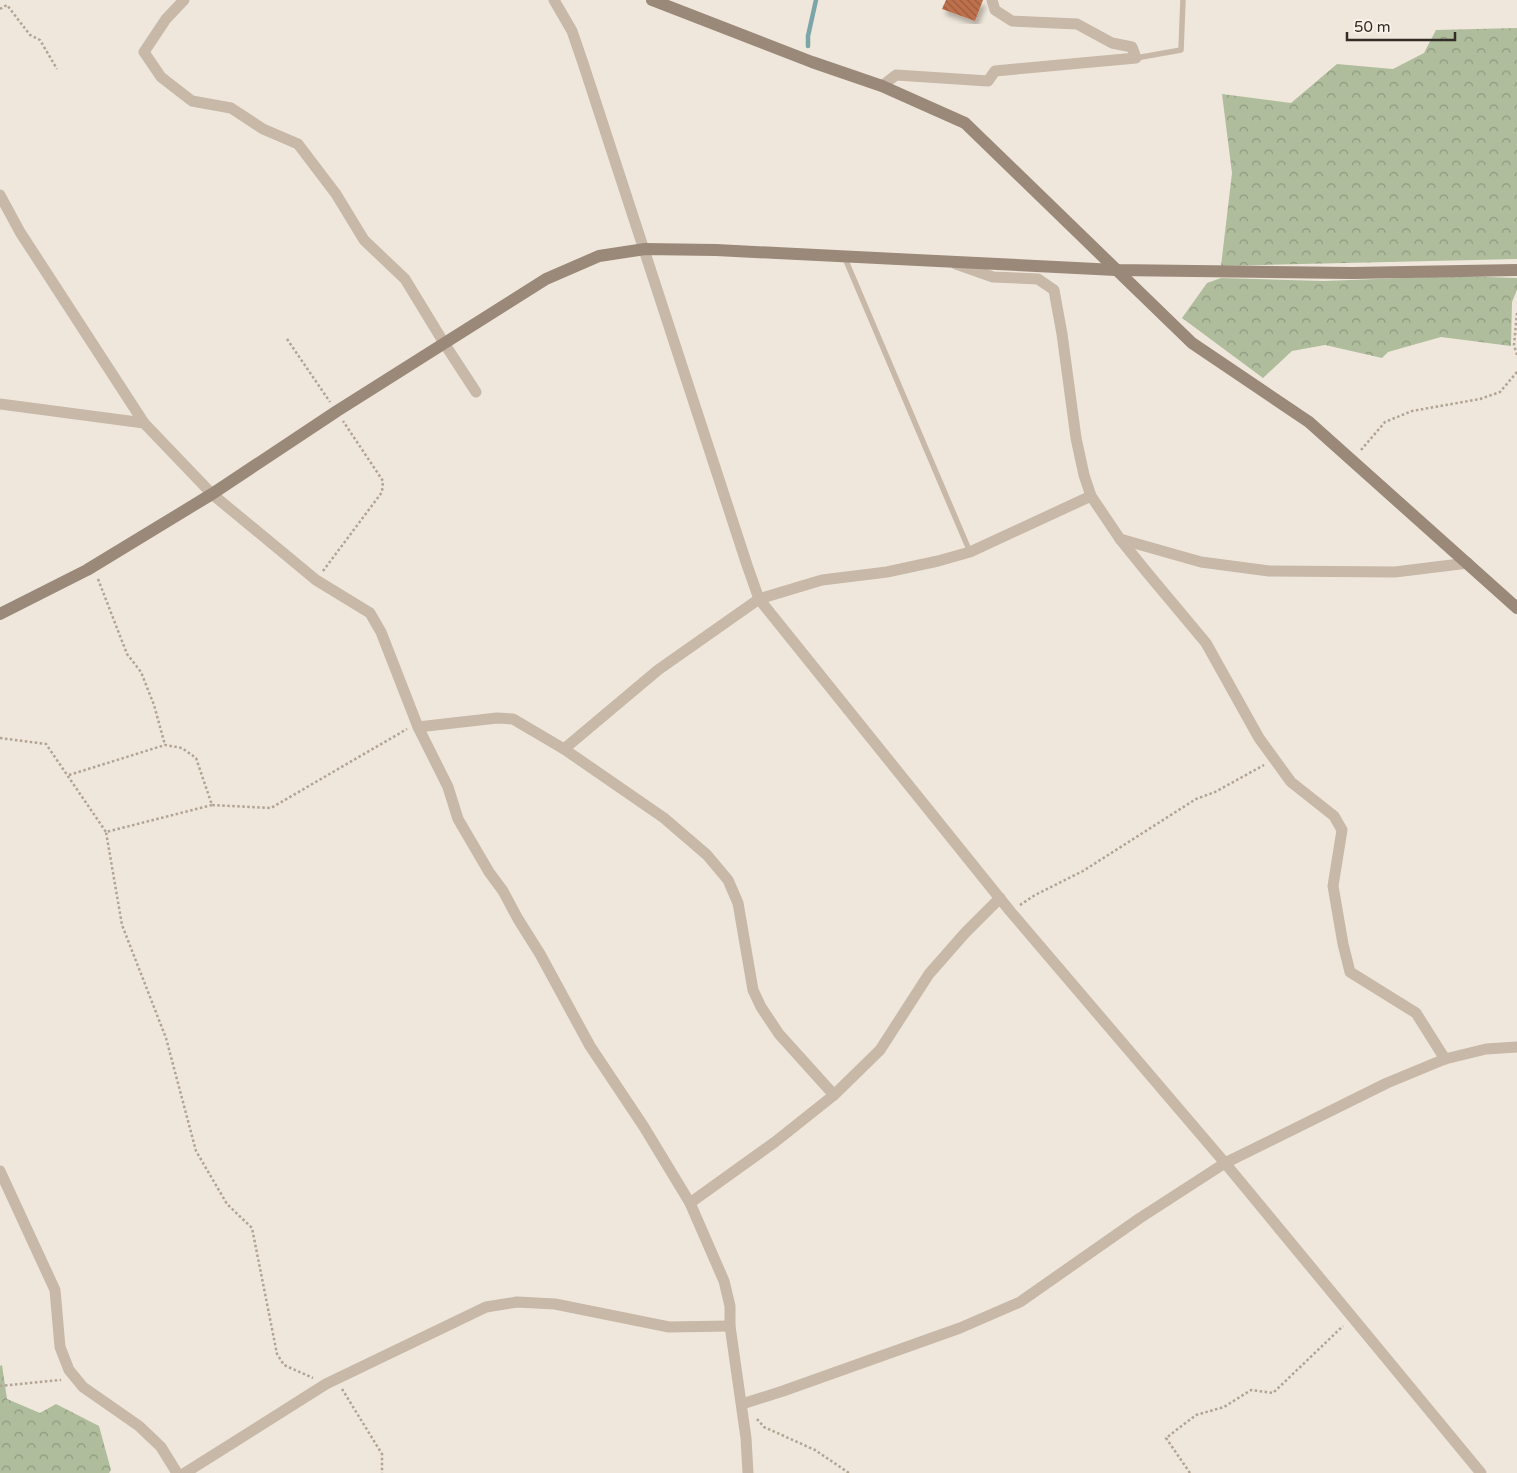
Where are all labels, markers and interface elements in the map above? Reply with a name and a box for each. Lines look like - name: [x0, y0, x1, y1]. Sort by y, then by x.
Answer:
- scale bar: [1347, 10, 1454, 42]
- text: 50 m: [1354, 18, 1391, 36]

